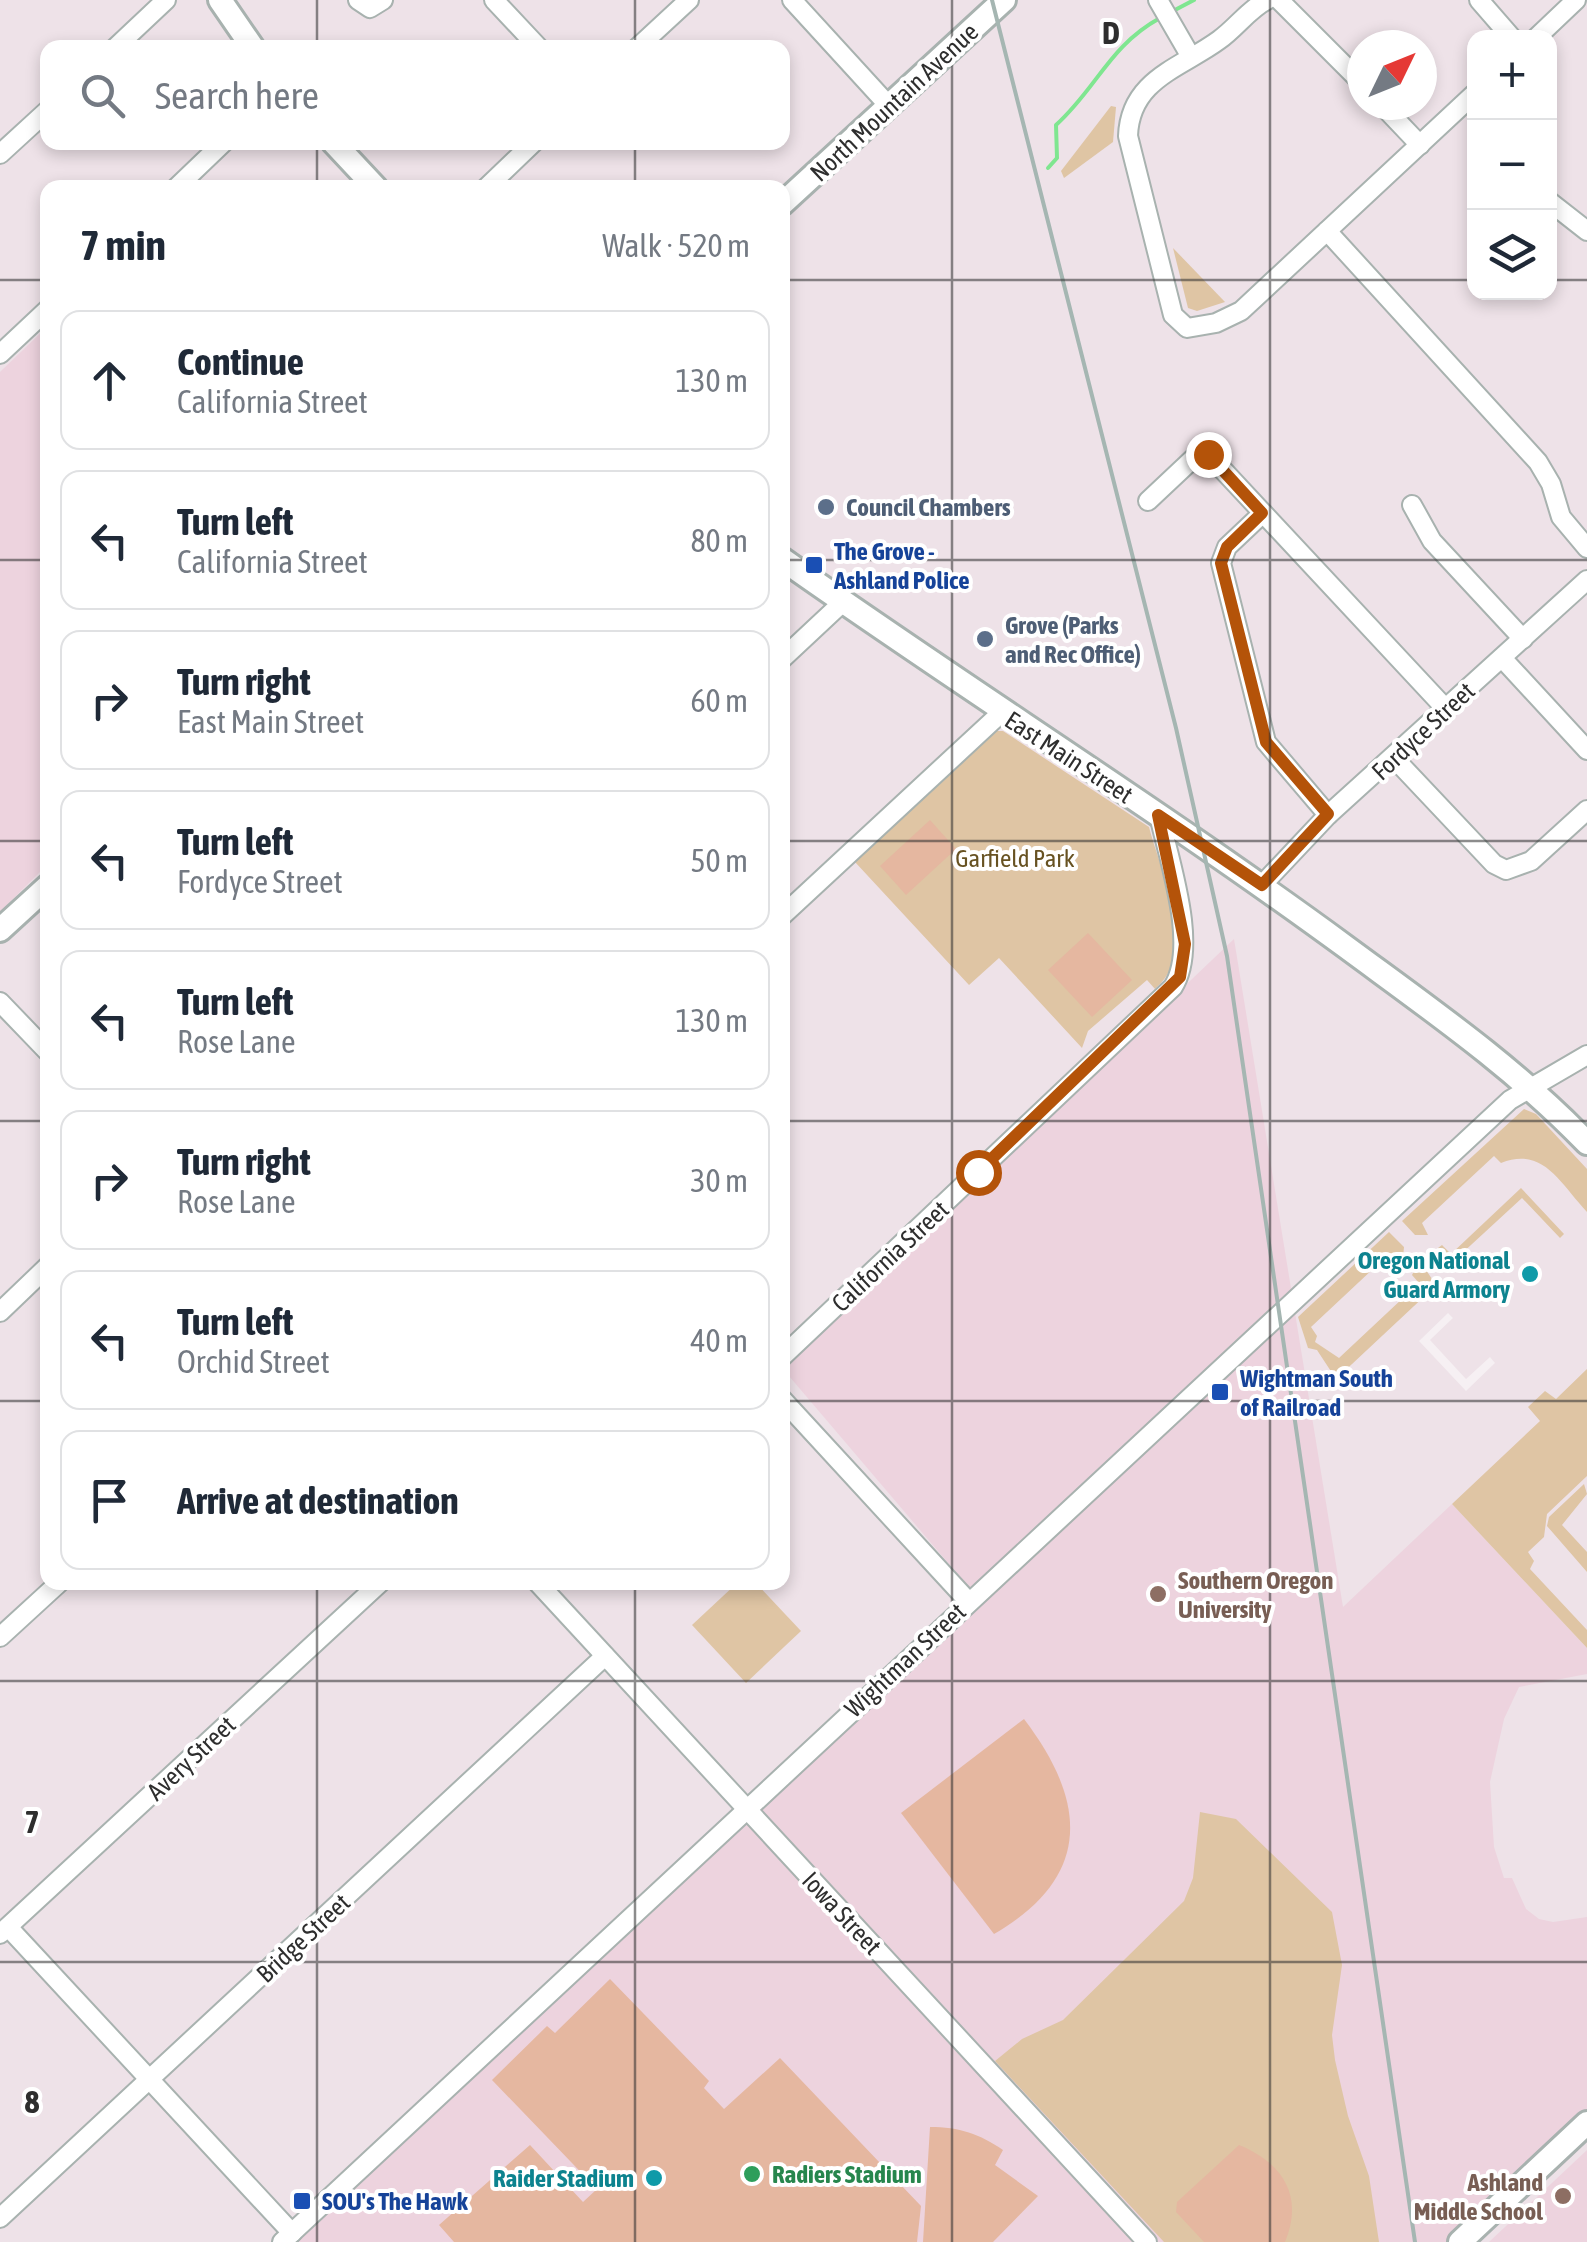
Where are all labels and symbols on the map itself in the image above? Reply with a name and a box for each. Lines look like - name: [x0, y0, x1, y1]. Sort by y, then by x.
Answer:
- text: D: [1102, 14, 1120, 51]
- street label: North Mountain Avenue: [805, 17, 983, 187]
- north arrow: [1347, 30, 1437, 120]
- route end: [1186, 432, 1232, 478]
- place label: Council Chambers: [846, 493, 1011, 521]
- marker: Council Chambers: [815, 496, 837, 518]
- place label: The Grove - Ashland Police: [833, 537, 970, 594]
- marker: The Grove - Ashland Police: [803, 554, 825, 576]
- place label: Grove (Parks and Rec Office): [1005, 611, 1141, 668]
- marker: Grove (Parks and Rec Office): [974, 628, 996, 650]
- street label: Fordyce Street: [1366, 677, 1480, 785]
- street label: East Main Street: [1000, 705, 1138, 809]
- park label: Garfield Park: [955, 844, 1075, 872]
- route start: [956, 1150, 1002, 1196]
- street label: California Street: [826, 1195, 954, 1317]
- place label: Oregon National Guard Armory: [1358, 1246, 1511, 1303]
- marker: Oregon National Guard Armory: [1519, 1263, 1541, 1285]
- place label: Wightman South of Railroad: [1239, 1364, 1393, 1421]
- marker: Wightman South of Railroad: [1209, 1381, 1231, 1403]
- place label: Southern Oregon University: [1178, 1566, 1333, 1623]
- marker: Southern Oregon University: [1147, 1583, 1169, 1605]
- street label: Wightman Street: [839, 1597, 971, 1723]
- street label: Avery Street: [141, 1710, 241, 1806]
- text: 7: [24, 1803, 40, 1840]
- street label: Iowa Street: [797, 1866, 887, 1960]
- street label: Bridge Street: [251, 1888, 355, 1988]
- text: 8: [24, 2083, 40, 2120]
- place label: Radiers Stadium: [772, 2160, 922, 2188]
- marker: Radiers Stadium: [741, 2163, 763, 2185]
- place label: Raider Stadium: [493, 2164, 634, 2192]
- marker: Raider Stadium: [643, 2167, 665, 2189]
- place label: Ashland Middle School: [1414, 2168, 1543, 2225]
- marker: Ashland Middle School: [1552, 2185, 1574, 2207]
- place label: SOU's The Hawk: [322, 2187, 469, 2215]
- marker: SOU's The Hawk: [291, 2190, 313, 2212]

